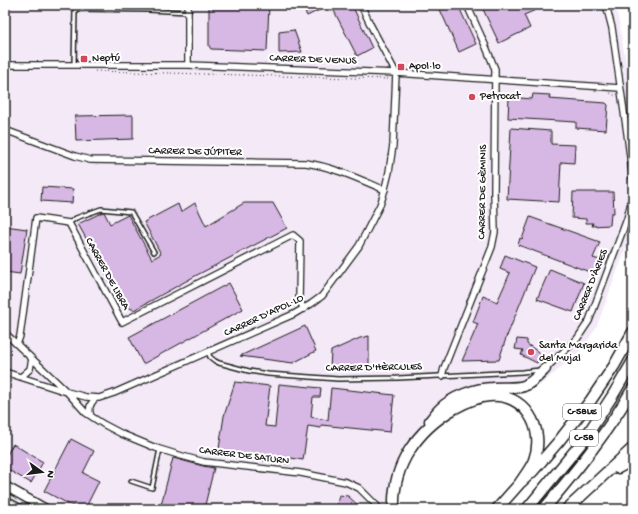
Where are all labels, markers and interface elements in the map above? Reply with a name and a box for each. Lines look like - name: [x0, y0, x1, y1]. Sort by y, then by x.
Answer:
- street label: CARRER DE VENUS: [269, 52, 358, 68]
- place label: Neptú: [92, 53, 120, 65]
- marker: Neptú: [79, 54, 89, 64]
- place label: Apol·lo: [409, 61, 441, 73]
- marker: Apol·lo: [396, 62, 406, 72]
- place label: Petrocat: [479, 91, 522, 103]
- marker: Petrocat: [467, 92, 477, 102]
- street label: CARRER DE JÚPITER: [148, 144, 243, 159]
- street label: CARRER DE GÈMINIS: [475, 144, 490, 240]
- street label: CARRER DE LIBRA: [82, 236, 132, 313]
- street label: CARRER D'ÀRIES: [570, 246, 611, 322]
- street label: CARRER D'APOL·LO: [222, 292, 306, 340]
- place label: Santa Margarida del Mujal: [539, 340, 618, 365]
- marker: Santa Margarida del Mujal: [526, 347, 536, 357]
- street label: CARRER D'HÈRCULES: [326, 360, 423, 375]
- road number: C-58LE: [563, 404, 601, 420]
- road number: C-58: [570, 430, 598, 446]
- street label: CARRER DE SATURN: [198, 445, 290, 467]
- north arrow: [22, 452, 62, 492]
- text: N: [43, 469, 56, 479]

